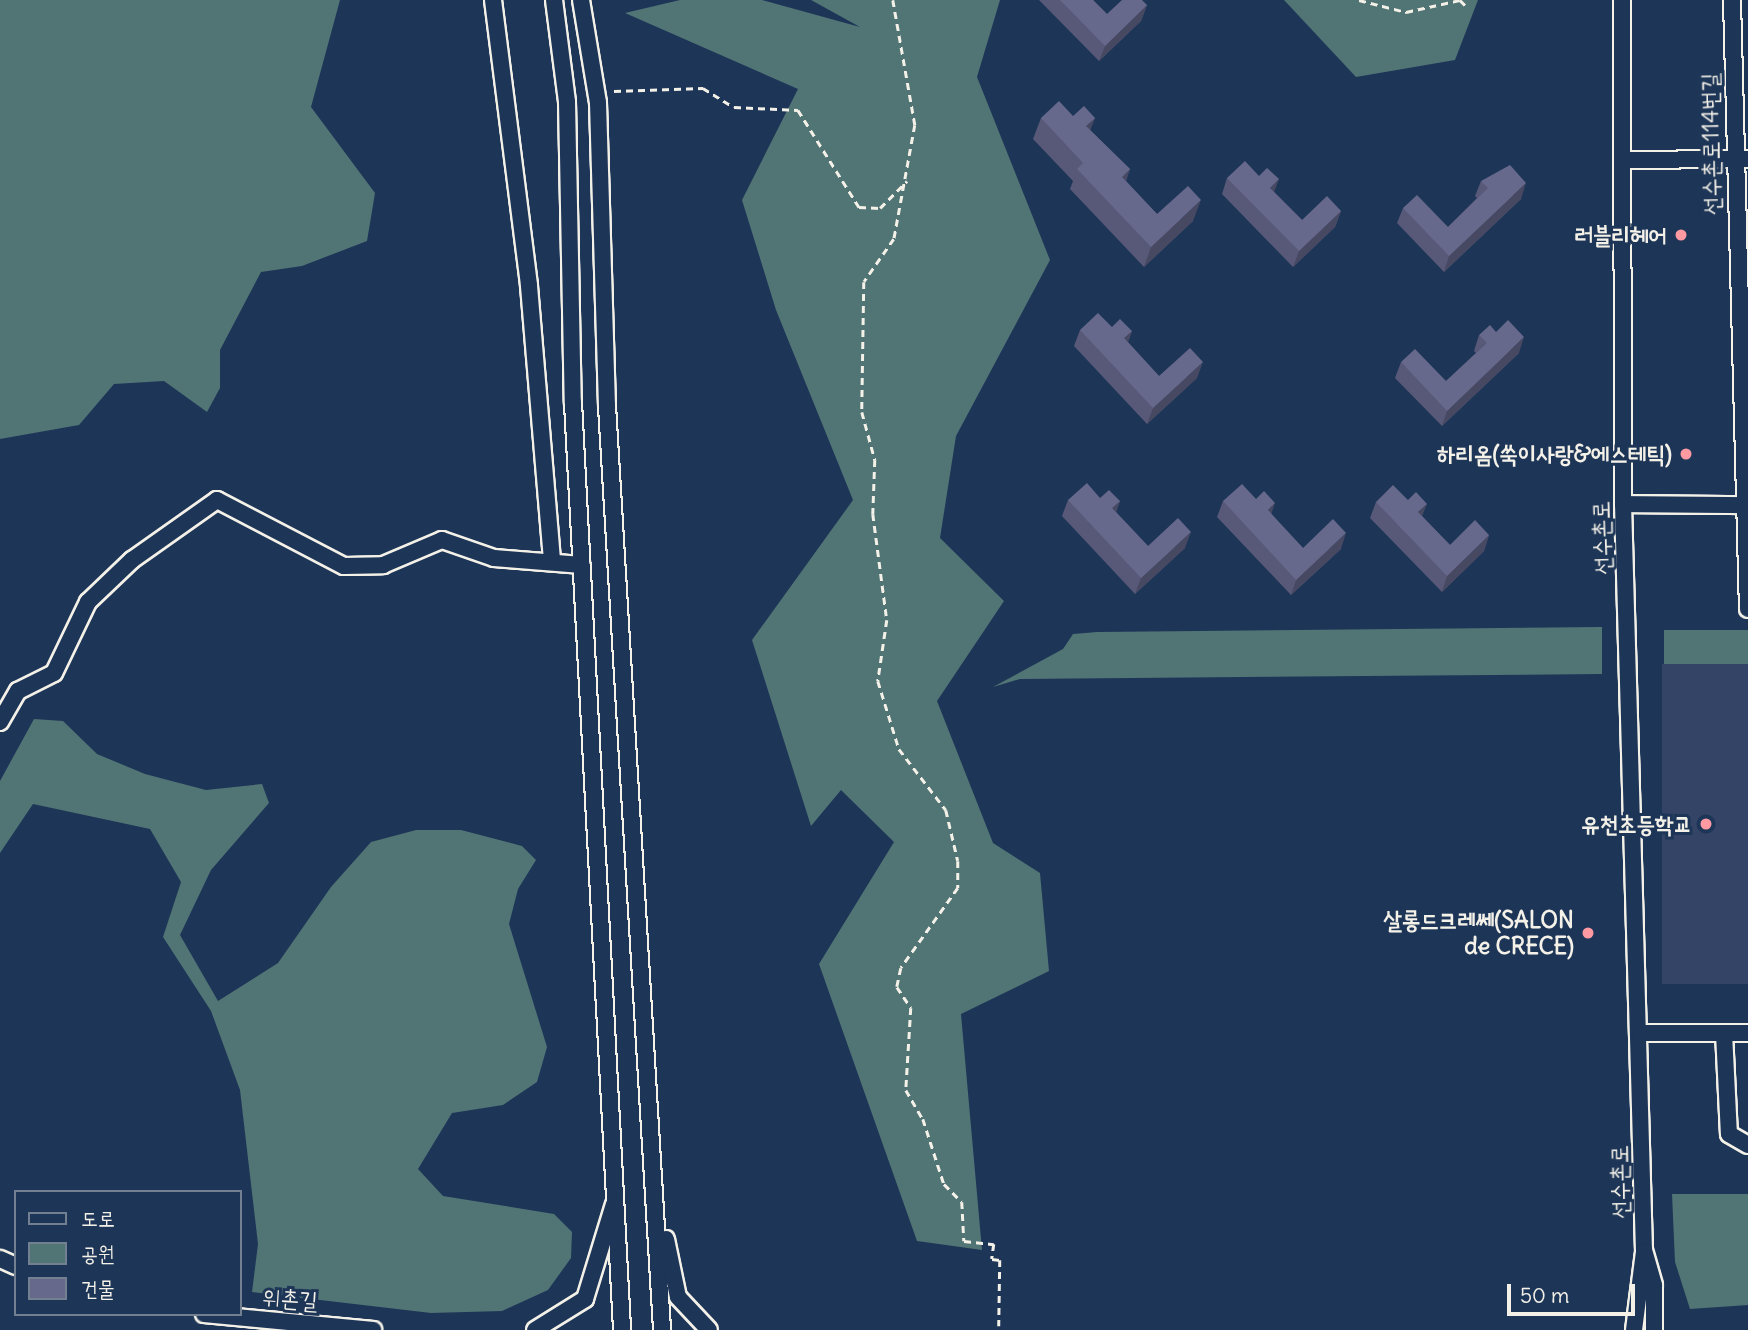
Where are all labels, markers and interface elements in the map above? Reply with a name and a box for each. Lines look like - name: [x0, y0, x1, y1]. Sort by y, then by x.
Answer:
- street label: 선수촌로114번길: [1696, 72, 1726, 216]
- place label: 러블리헤어: [1574, 221, 1667, 249]
- marker: 러블리헤어: [1673, 227, 1689, 243]
- place label: 하리옴(쑥이사랑&에스테틱): [1437, 440, 1672, 468]
- marker: 하리옴(쑥이사랑&에스테틱): [1678, 446, 1694, 462]
- street label: 선수촌로: [1587, 501, 1617, 575]
- place label: 유천초등학교: [1581, 810, 1692, 838]
- marker: 유천초등학교: [1698, 816, 1714, 832]
- place label: 살롱드크레쎄(SALON de CRECE): [1383, 906, 1574, 960]
- marker: 살롱드크레쎄(SALON de CRECE): [1580, 925, 1596, 941]
- street label: 선수촌로: [1606, 1145, 1634, 1219]
- legend: [14, 1190, 242, 1316]
- text: 도로: [81, 1205, 115, 1232]
- text: 공원: [81, 1240, 115, 1267]
- scale bar: [1510, 1270, 1638, 1314]
- text: 건물: [81, 1275, 115, 1302]
- text: 50 m: [1520, 1282, 1569, 1309]
- street label: 위촌길: [261, 1283, 319, 1315]

